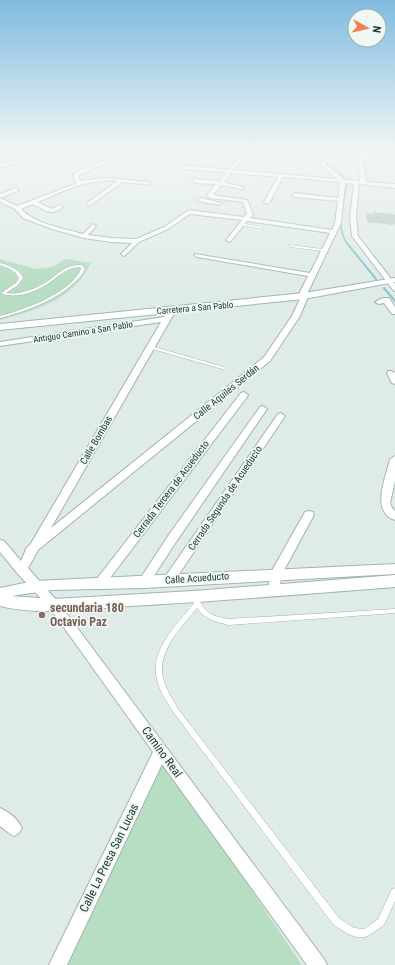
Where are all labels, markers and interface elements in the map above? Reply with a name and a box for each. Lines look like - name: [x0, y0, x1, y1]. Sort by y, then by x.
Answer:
- north arrow: [347, 8, 387, 48]
- text: N: [369, 25, 383, 34]
- street label: Carretera a San Pablo: [156, 300, 234, 316]
- street label: Antiguo Camino a San Pablo: [32, 319, 134, 345]
- street label: Calle Aquiles Serdán: [191, 362, 261, 422]
- street label: Calle Bombas: [78, 413, 115, 466]
- street label: Cerrada Tercera de Acueducto: [131, 438, 211, 540]
- street label: Cerrada Segunda de Acueducto: [186, 444, 264, 552]
- street label: Calle Acueducto: [165, 570, 229, 586]
- place label: secundaria 180 Octavio Paz: [50, 601, 124, 629]
- marker: secundaria 180 Octavio Paz: [37, 610, 47, 620]
- street label: Camino Real: [139, 724, 185, 780]
- street label: Calle La Presa San Lucas: [77, 801, 141, 915]

